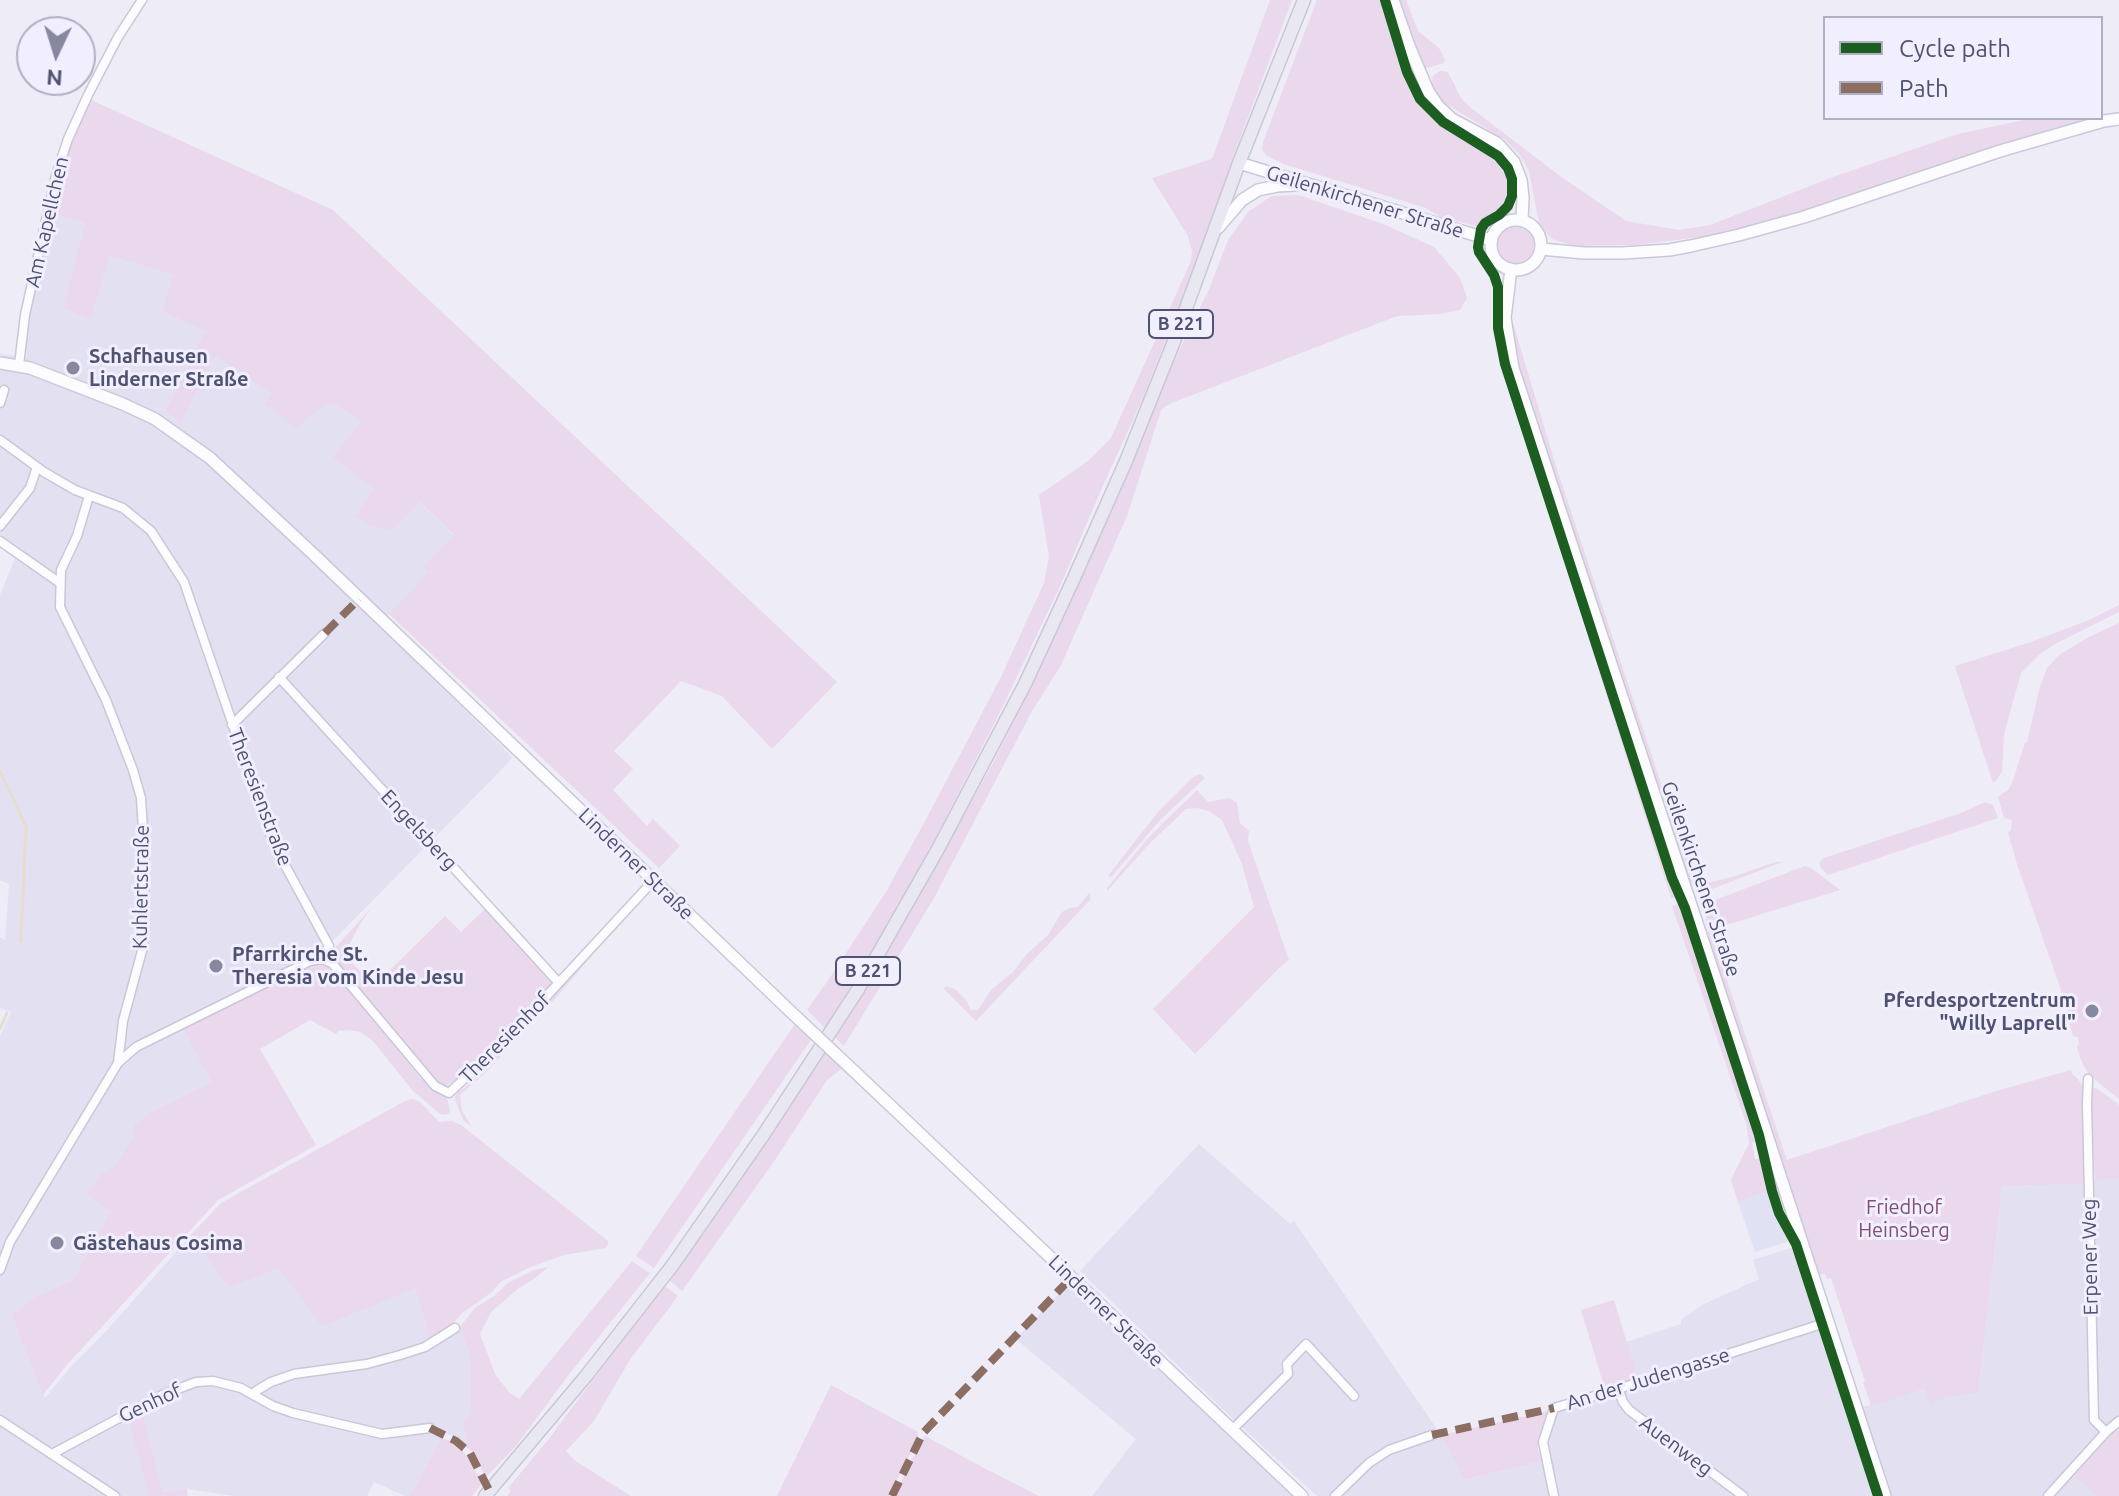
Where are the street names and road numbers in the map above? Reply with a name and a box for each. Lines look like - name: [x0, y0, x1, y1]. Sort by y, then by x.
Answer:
- street label: Am Kapellchen: [20, 154, 74, 290]
- street label: Geilenkirchener Straße: [1263, 161, 1467, 243]
- road number: B 221: [1149, 310, 1213, 338]
- street label: Theresienstraße: [223, 725, 297, 869]
- street label: Geilenkirchener Straße: [1656, 778, 1746, 980]
- street label: Engelsberg: [376, 785, 462, 875]
- street label: Linderner Straße: [573, 803, 699, 925]
- street label: Kuhlertstraße: [128, 825, 154, 949]
- road number: B 221: [836, 957, 900, 985]
- street label: Theresienhof: [454, 987, 556, 1089]
- street label: Erpener Weg: [2077, 1198, 2103, 1316]
- street label: Linderner Straße: [1043, 1250, 1169, 1372]
- street label: An der Judengasse: [1563, 1343, 1733, 1415]
- street label: Genhof: [115, 1378, 185, 1428]
- street label: Auenweg: [1635, 1411, 1717, 1481]

